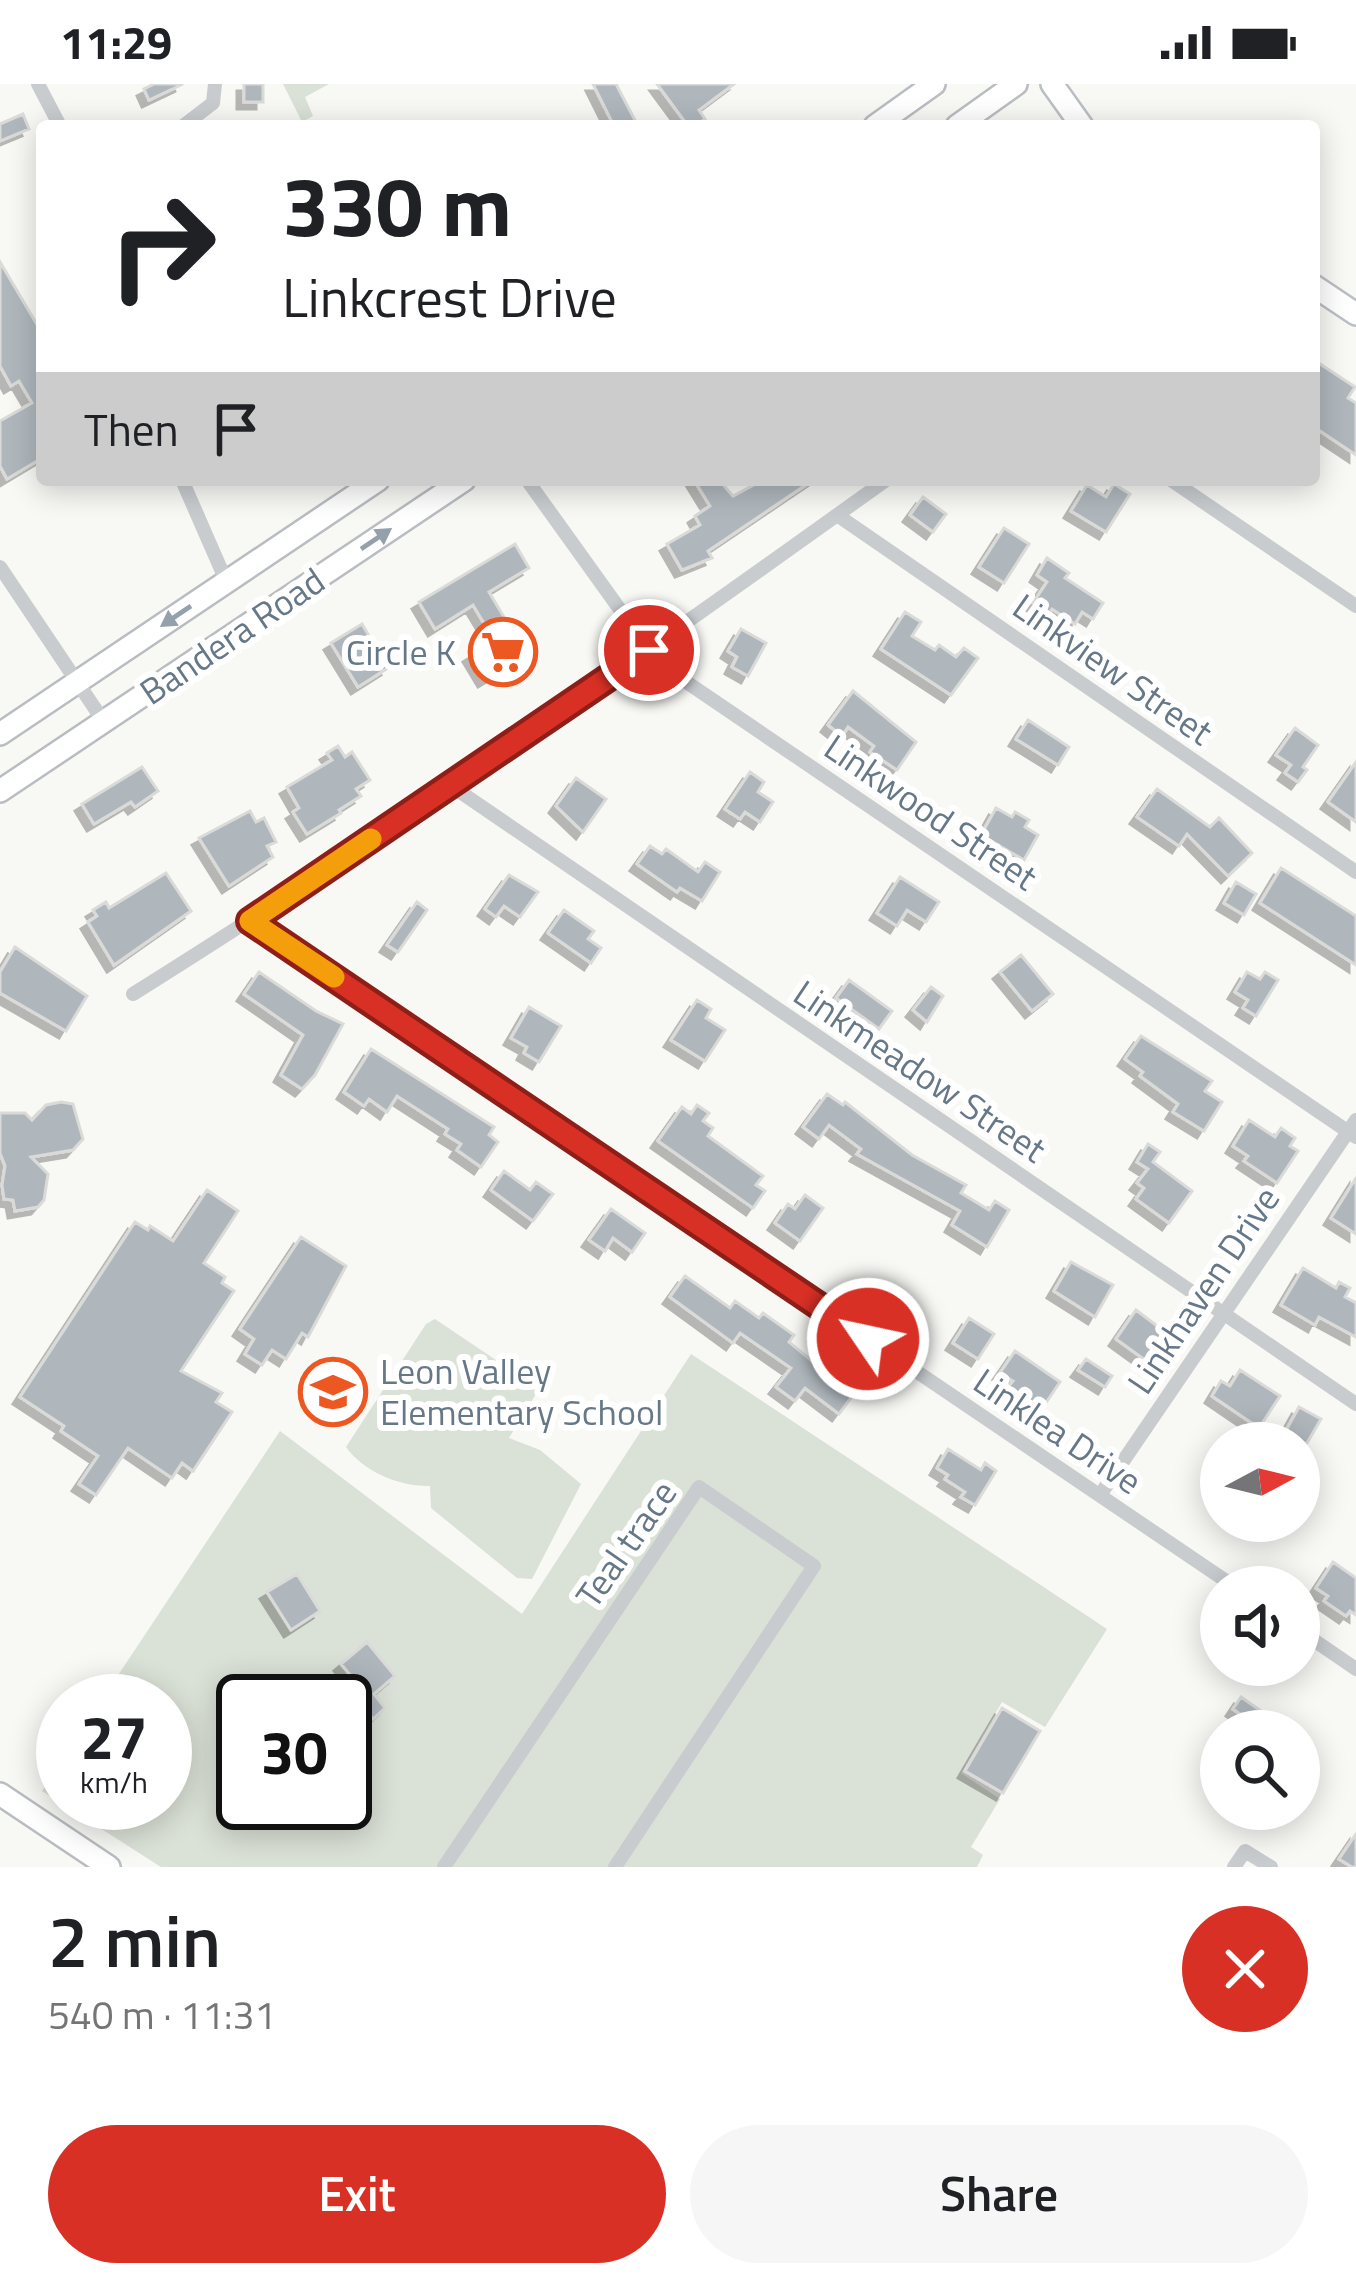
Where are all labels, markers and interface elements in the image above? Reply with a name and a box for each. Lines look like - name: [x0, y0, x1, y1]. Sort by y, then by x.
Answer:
- text: 11:29: [60, 8, 172, 76]
- text: 330 m: [282, 141, 512, 269]
- icon: right: [84, 168, 240, 324]
- text: Linkcrest Drive: [282, 256, 617, 338]
- text: Then: [84, 395, 179, 463]
- icon: arrive: [203, 396, 269, 462]
- one-way arrow: [360, 528, 393, 551]
- street label: Bandera Road: [128, 553, 335, 718]
- street label: Linkview Street: [1002, 579, 1225, 758]
- pin: [598, 599, 700, 701]
- one-way arrow: [160, 605, 193, 627]
- supermarket icon: Circle K: [468, 617, 538, 687]
- icon: arrive: [616, 617, 682, 683]
- place label: Circle K: [346, 624, 456, 679]
- street label: Linkwood Street: [814, 720, 1049, 904]
- street label: Linkmeadow Street: [783, 966, 1058, 1176]
- street label: Linkhaven Drive: [1113, 1175, 1293, 1405]
- position arrow: [805, 1276, 931, 1402]
- place label: Leon Valley Elementary School: [380, 1343, 663, 1439]
- street label: Linklea Drive: [963, 1354, 1154, 1507]
- school or university icon: Leon Valley Elementary School: [298, 1357, 368, 1427]
- north arrow: [1200, 1422, 1320, 1542]
- map controls: [1200, 1422, 1320, 1830]
- street label: Teal trace: [562, 1469, 690, 1619]
- button: sound: [1200, 1566, 1320, 1686]
- speed limit sign: 30: [216, 1674, 372, 1830]
- text: 27: [80, 1691, 148, 1782]
- button: search: [1200, 1710, 1320, 1830]
- text: km/h: [80, 1759, 148, 1805]
- text: 2 min: [48, 1885, 221, 1995]
- button: close: [1182, 1906, 1308, 2032]
- text: 540 m · 11:31: [48, 1985, 276, 2044]
- button: Exit: [48, 2125, 666, 2263]
- button: Share: [690, 2125, 1308, 2263]

